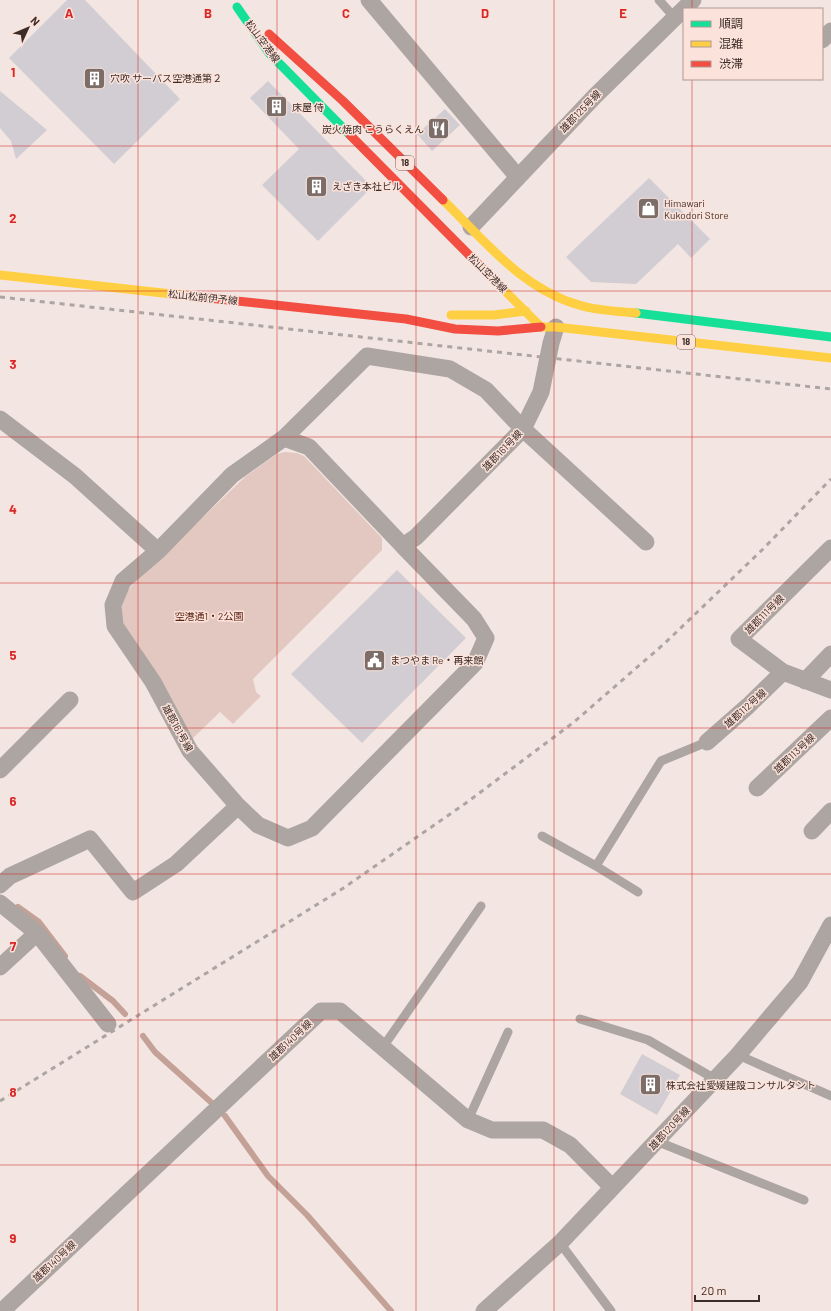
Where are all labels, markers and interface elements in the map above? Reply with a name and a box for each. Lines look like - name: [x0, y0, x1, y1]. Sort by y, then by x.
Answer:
- text: A: [65, 5, 74, 21]
- text: B: [204, 5, 212, 21]
- text: C: [342, 5, 350, 21]
- text: D: [481, 5, 489, 21]
- text: E: [619, 5, 627, 21]
- north arrow: [8, 8, 48, 48]
- legend: [683, 8, 823, 80]
- text: N: [28, 14, 43, 28]
- text: 順調: [719, 16, 743, 30]
- street label: 松山空港線: [243, 17, 283, 65]
- text: 混雑: [719, 36, 743, 50]
- text: 渋滞: [719, 56, 743, 70]
- text: 1: [11, 64, 15, 80]
- building icon: 穴吹 サーパス空港通第２: [82, 65, 108, 91]
- place label: 穴吹 サーパス空港通第２: [110, 72, 222, 84]
- street label: 雄郡125号線: [557, 87, 603, 135]
- building icon: 床屋 侍: [263, 94, 289, 120]
- place label: 床屋 侍: [292, 101, 324, 113]
- restaurant icon: 炭火焼肉 こうらくえん: [426, 116, 452, 142]
- place label: 炭火焼肉 こうらくえん: [322, 123, 424, 135]
- road number: 18: [396, 156, 414, 170]
- building icon: えざき本社ビル: [304, 173, 330, 199]
- place label: えざき本社ビル: [332, 180, 402, 192]
- shop icon: Himawari Kukodori Store: [635, 196, 661, 222]
- place label: Himawari Kukodori Store: [664, 197, 729, 221]
- text: 2: [9, 210, 17, 226]
- street label: 松山空港線: [466, 251, 510, 295]
- street label: 松山松前伊予線: [168, 287, 238, 307]
- road number: 18: [677, 335, 695, 349]
- text: 3: [9, 356, 17, 372]
- street label: 雄郡161号線: [480, 427, 524, 473]
- text: 4: [9, 501, 17, 517]
- street label: 雄郡111号線: [742, 592, 786, 636]
- park label: 空港通1・2公園: [175, 610, 243, 622]
- text: 5: [9, 647, 17, 663]
- public building icon: まつやま Re・再来館: [362, 647, 388, 673]
- place label: まつやま Re・再来館: [390, 654, 483, 666]
- street label: 雄郡112号線: [722, 686, 768, 730]
- street label: 雄郡161号線: [160, 702, 196, 754]
- street label: 雄郡113号線: [771, 731, 817, 775]
- text: 6: [10, 793, 17, 809]
- text: 7: [10, 938, 17, 954]
- street label: 雄郡140号線: [266, 1017, 314, 1063]
- building icon: 株式会社愛媛建設コンサルタント: [637, 1072, 663, 1098]
- place label: 株式会社愛媛建設コンサルタント: [666, 1079, 816, 1091]
- text: 8: [9, 1084, 17, 1100]
- street label: 雄郡120号線: [646, 1104, 692, 1152]
- text: 9: [10, 1230, 17, 1246]
- street label: 雄郡140号線: [30, 1238, 78, 1284]
- scale bar: [695, 1277, 759, 1303]
- text: 20 m: [701, 1283, 727, 1297]

